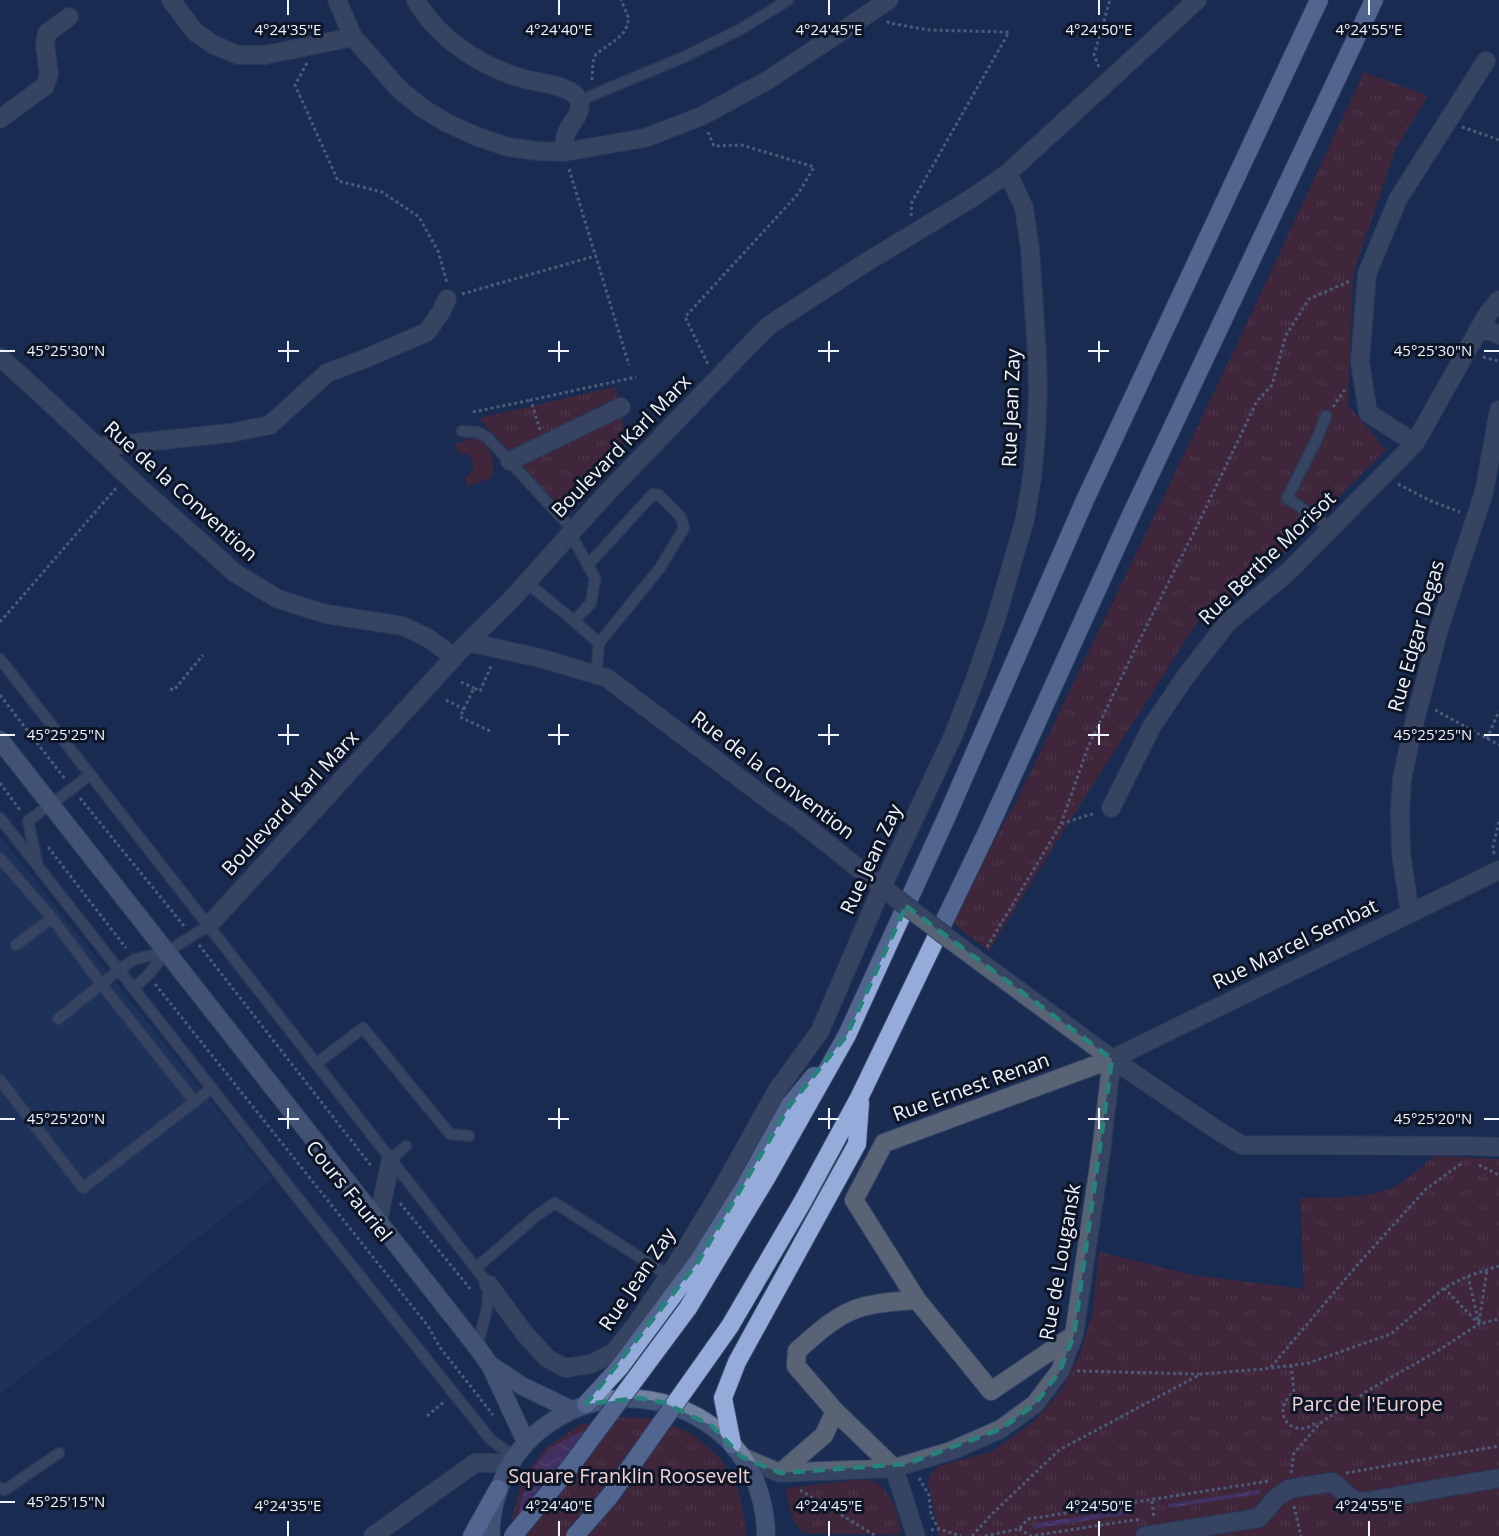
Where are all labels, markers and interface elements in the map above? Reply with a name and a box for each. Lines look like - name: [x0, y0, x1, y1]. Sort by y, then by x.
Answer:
- text: 4°24'35"E: [255, 19, 321, 39]
- text: 4°24'40"E: [526, 19, 592, 39]
- text: 4°24'45"E: [796, 19, 862, 39]
- text: 4°24'50"E: [1066, 19, 1132, 39]
- text: 4°24'55"E: [1336, 19, 1402, 39]
- text: 45°25'30"N: [27, 340, 105, 360]
- text: 45°25'30"N: [1394, 340, 1472, 360]
- street label: Rue Jean Zay: [995, 347, 1026, 468]
- street label: Boulevard Karl Marx: [545, 368, 697, 523]
- street label: Rue de la Convention: [99, 414, 264, 567]
- street label: Rue Berthe Morisot: [1192, 485, 1341, 630]
- street label: Rue Edgar Degas: [1381, 557, 1450, 715]
- street label: Rue de la Convention: [686, 704, 860, 845]
- text: 45°25'25"N: [27, 724, 105, 744]
- street label: Boulevard Karl Marx: [215, 724, 365, 881]
- text: 45°25'25"N: [1394, 724, 1472, 744]
- street label: Rue Jean Zay: [833, 798, 908, 918]
- street label: Rue Marcel Sembat: [1208, 892, 1382, 995]
- street label: Rue Ernest Renan: [889, 1046, 1053, 1127]
- text: 45°25'20"N: [27, 1108, 105, 1128]
- text: 45°25'20"N: [1394, 1108, 1472, 1128]
- street label: Cours Fauriel: [300, 1134, 399, 1247]
- street label: Rue de Lougansk: [1032, 1181, 1087, 1342]
- street label: Rue Jean Zay: [592, 1221, 682, 1336]
- park label: Parc de l'Europe: [1291, 1390, 1443, 1417]
- park label: Square Franklin Roosevelt: [508, 1462, 750, 1489]
- text: 45°25'15"N: [27, 1491, 105, 1511]
- text: 4°24'35"E: [255, 1495, 321, 1515]
- text: 4°24'40"E: [526, 1495, 592, 1515]
- text: 4°24'45"E: [796, 1495, 862, 1515]
- text: 4°24'50"E: [1066, 1495, 1132, 1515]
- text: 4°24'55"E: [1336, 1495, 1402, 1515]

